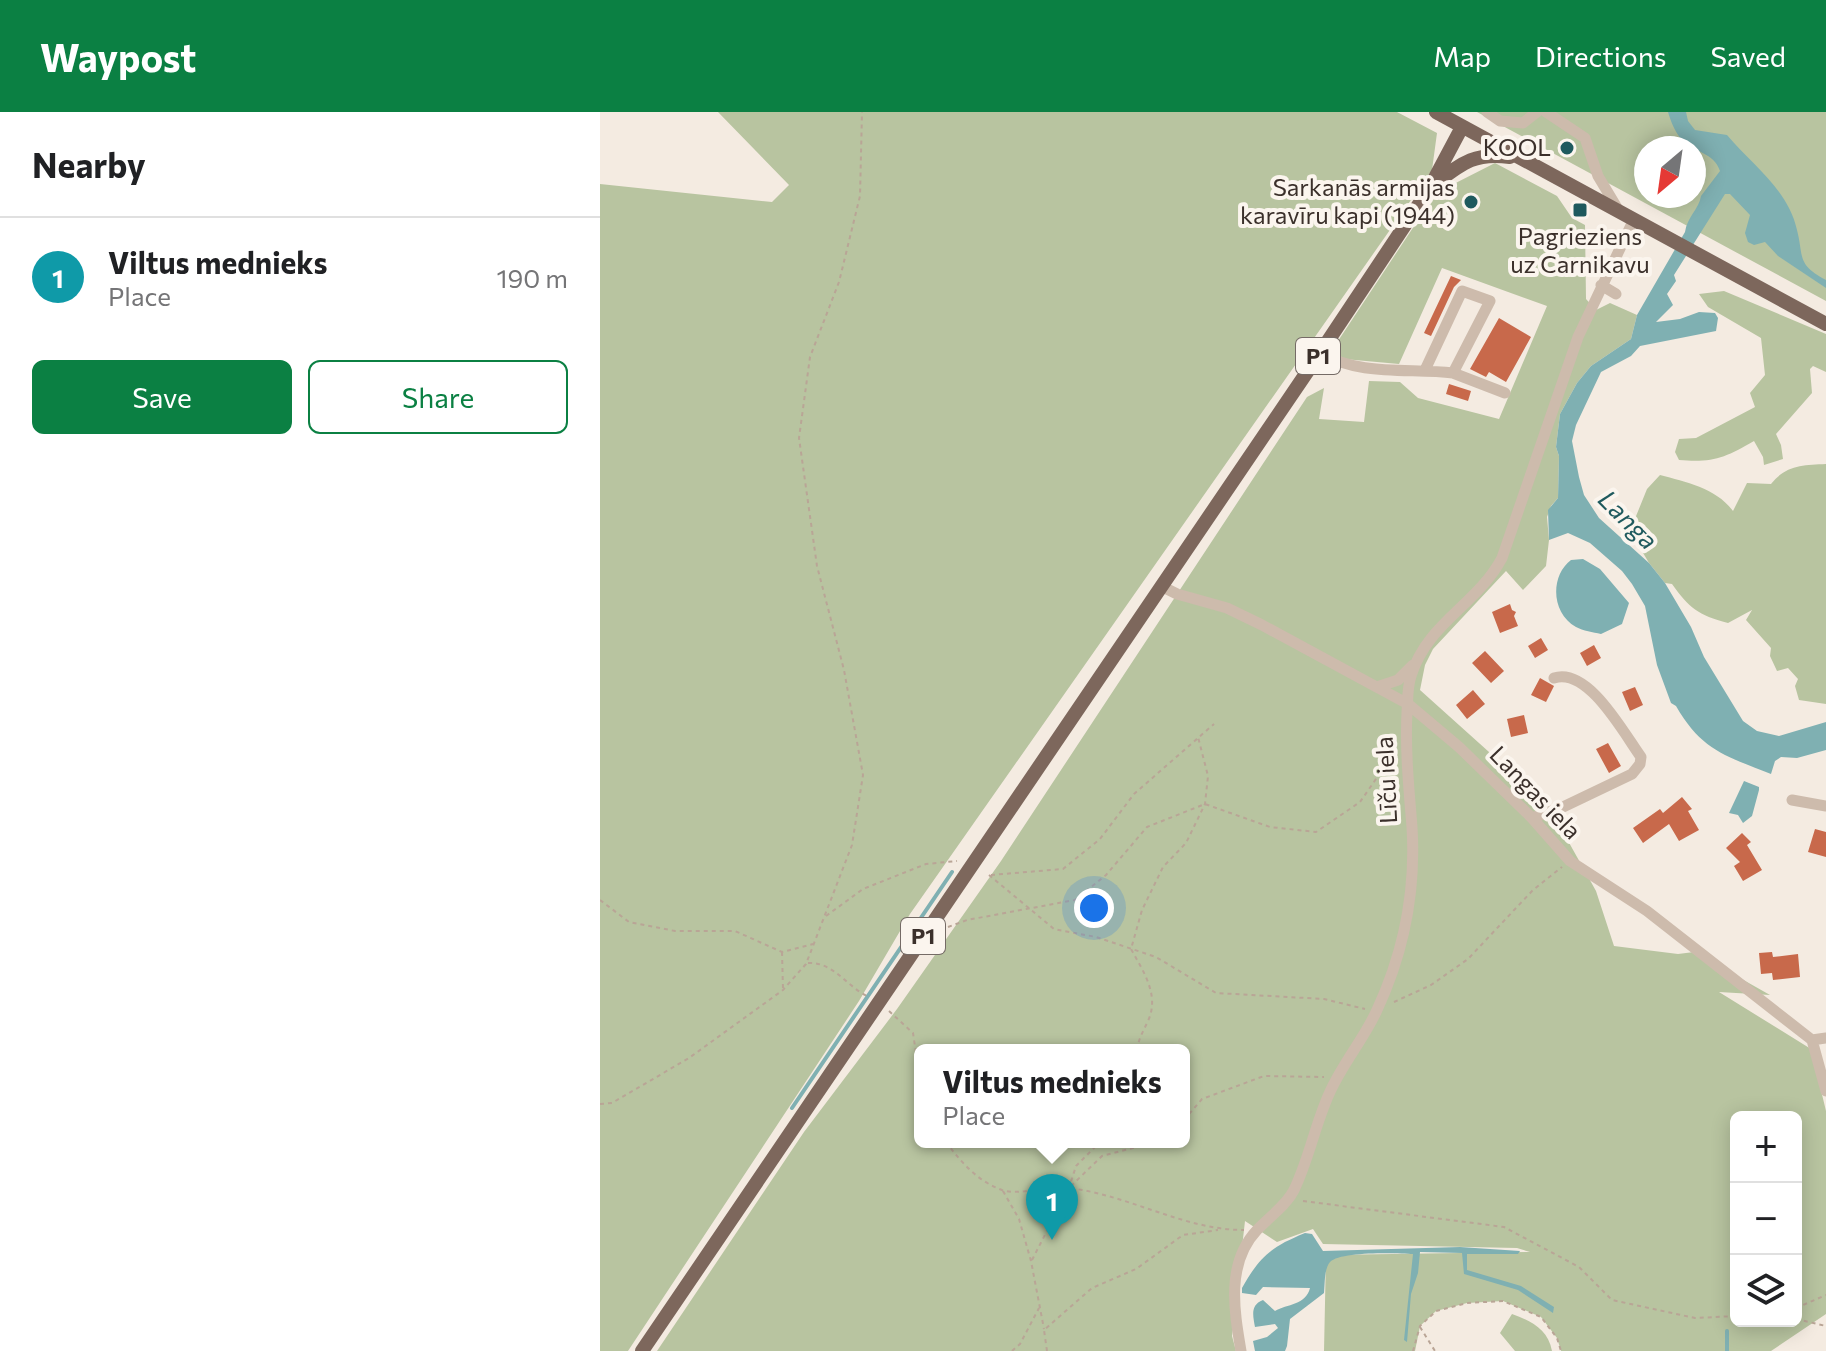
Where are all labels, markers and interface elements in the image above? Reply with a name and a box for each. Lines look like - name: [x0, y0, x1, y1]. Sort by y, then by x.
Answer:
- text: Waypost: [40, 33, 196, 80]
- text: Map: [1433, 39, 1491, 73]
- text: Directions: [1535, 39, 1666, 73]
- text: Saved: [1710, 39, 1786, 73]
- place label: KOOL: [1483, 132, 1551, 161]
- north arrow: [1634, 136, 1706, 208]
- marker: KOOL: [1558, 139, 1576, 157]
- text: Nearby: [32, 143, 146, 185]
- place label: Sarkanās armijas karavīru kapi (1944): [1240, 172, 1455, 229]
- marker: Sarkanās armijas karavīru kapi (1944): [1462, 193, 1480, 211]
- marker: Pagrieziens uz Carnikavu: [1571, 201, 1589, 219]
- place label: Pagrieziens uz Carnikavu: [1510, 221, 1650, 278]
- text: Viltus mednieks: [108, 243, 328, 280]
- text: 1: [52, 262, 64, 293]
- text: 190 m: [496, 262, 568, 293]
- text: Place: [108, 280, 171, 311]
- road number: P1: [1296, 338, 1340, 374]
- button: Save: [32, 360, 292, 434]
- button: Share: [308, 360, 568, 434]
- water label: Langa: [1593, 483, 1665, 555]
- street label: Līču iela: [1369, 736, 1402, 824]
- street label: Langas iela: [1485, 739, 1588, 845]
- your location: [1074, 888, 1114, 928]
- road number: P1: [901, 918, 945, 954]
- popup: [914, 1044, 1190, 1148]
- text: Viltus mednieks: [942, 1062, 1162, 1099]
- text: Place: [942, 1099, 1005, 1130]
- map controls: [1730, 1111, 1802, 1327]
- button: +: [1730, 1111, 1802, 1183]
- pin: 1: [1026, 1174, 1078, 1240]
- button: −: [1730, 1183, 1802, 1255]
- button: layers: [1730, 1255, 1802, 1327]

